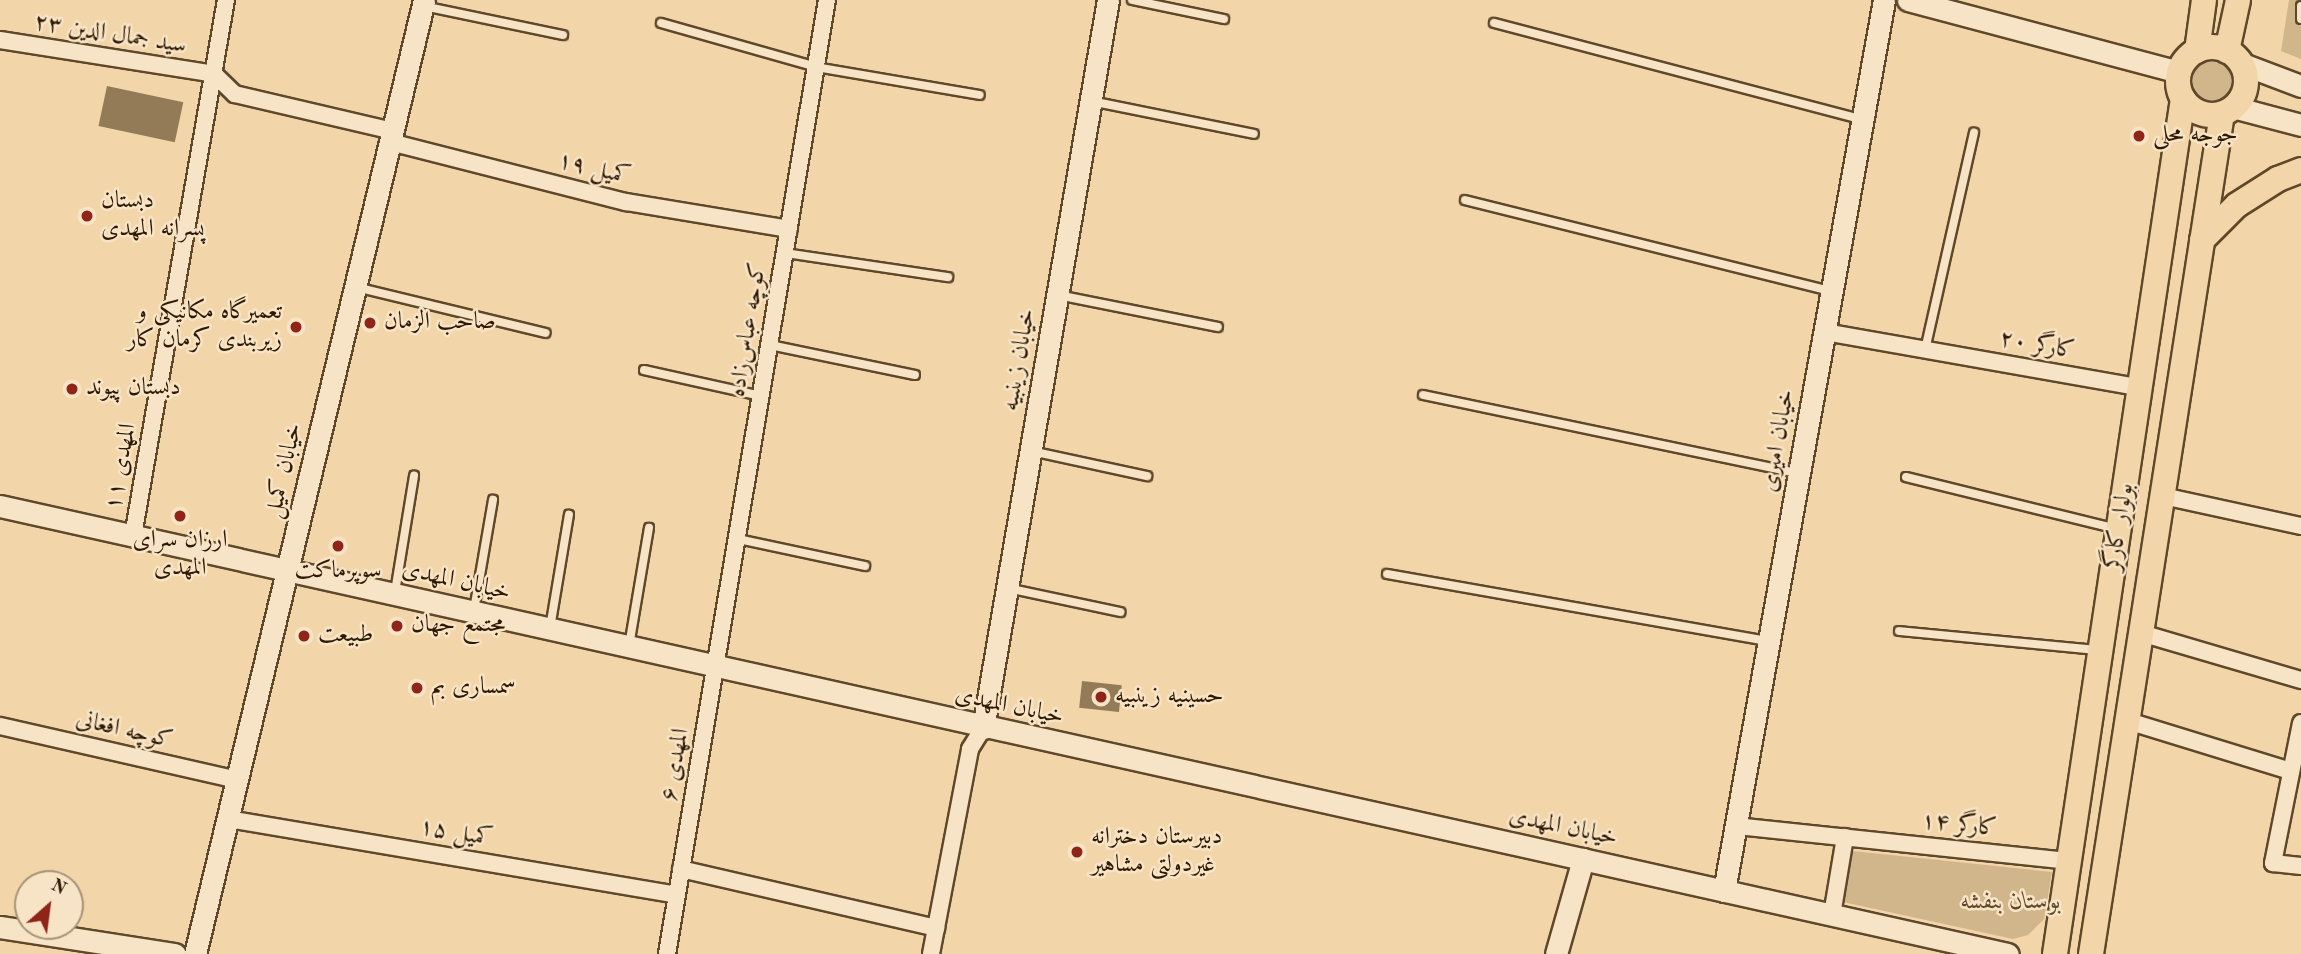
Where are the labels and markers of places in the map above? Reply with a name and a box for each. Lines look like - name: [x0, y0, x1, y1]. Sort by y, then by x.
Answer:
- place label: جوجه محلی: [2153, 122, 2238, 150]
- marker: جوجه محلی: [2131, 128, 2147, 144]
- place label: دبستان پسرانه المهدی: [101, 188, 205, 244]
- marker: دبستان پسرانه المهدی: [79, 208, 95, 224]
- place label: تعمیرگاه مکانیکی و زیربندی کرمان کار: [127, 299, 282, 355]
- place label: صاحب الزمان: [384, 309, 496, 337]
- marker: صاحب الزمان: [362, 315, 378, 331]
- marker: تعمیرگاه مکانیکی و زیربندی کرمان کار: [288, 319, 304, 335]
- place label: دبستان پیوند: [86, 375, 181, 403]
- marker: دبستان پیوند: [64, 381, 80, 397]
- marker: ارزان سرای المهدی: [172, 508, 188, 524]
- place label: ارزان سرای المهدی: [132, 527, 228, 583]
- marker: سوپرماکت: [330, 538, 346, 554]
- place label: سوپرماکت: [294, 558, 382, 586]
- place label: مجتمع جهان: [411, 612, 505, 640]
- marker: مجتمع جهان: [389, 618, 405, 634]
- place label: طبیعت: [318, 622, 373, 650]
- marker: طبیعت: [296, 628, 312, 644]
- place label: سمساری بم: [431, 674, 516, 702]
- marker: سمساری بم: [409, 680, 425, 696]
- place label: حسینیه زینبیه: [1115, 683, 1224, 711]
- marker: حسینیه زینبیه: [1093, 689, 1109, 705]
- place label: دبیرستان دخترانه غیردولتی مشاهیر: [1091, 824, 1222, 880]
- marker: دبیرستان دخترانه غیردولتی مشاهیر: [1069, 844, 1085, 860]

